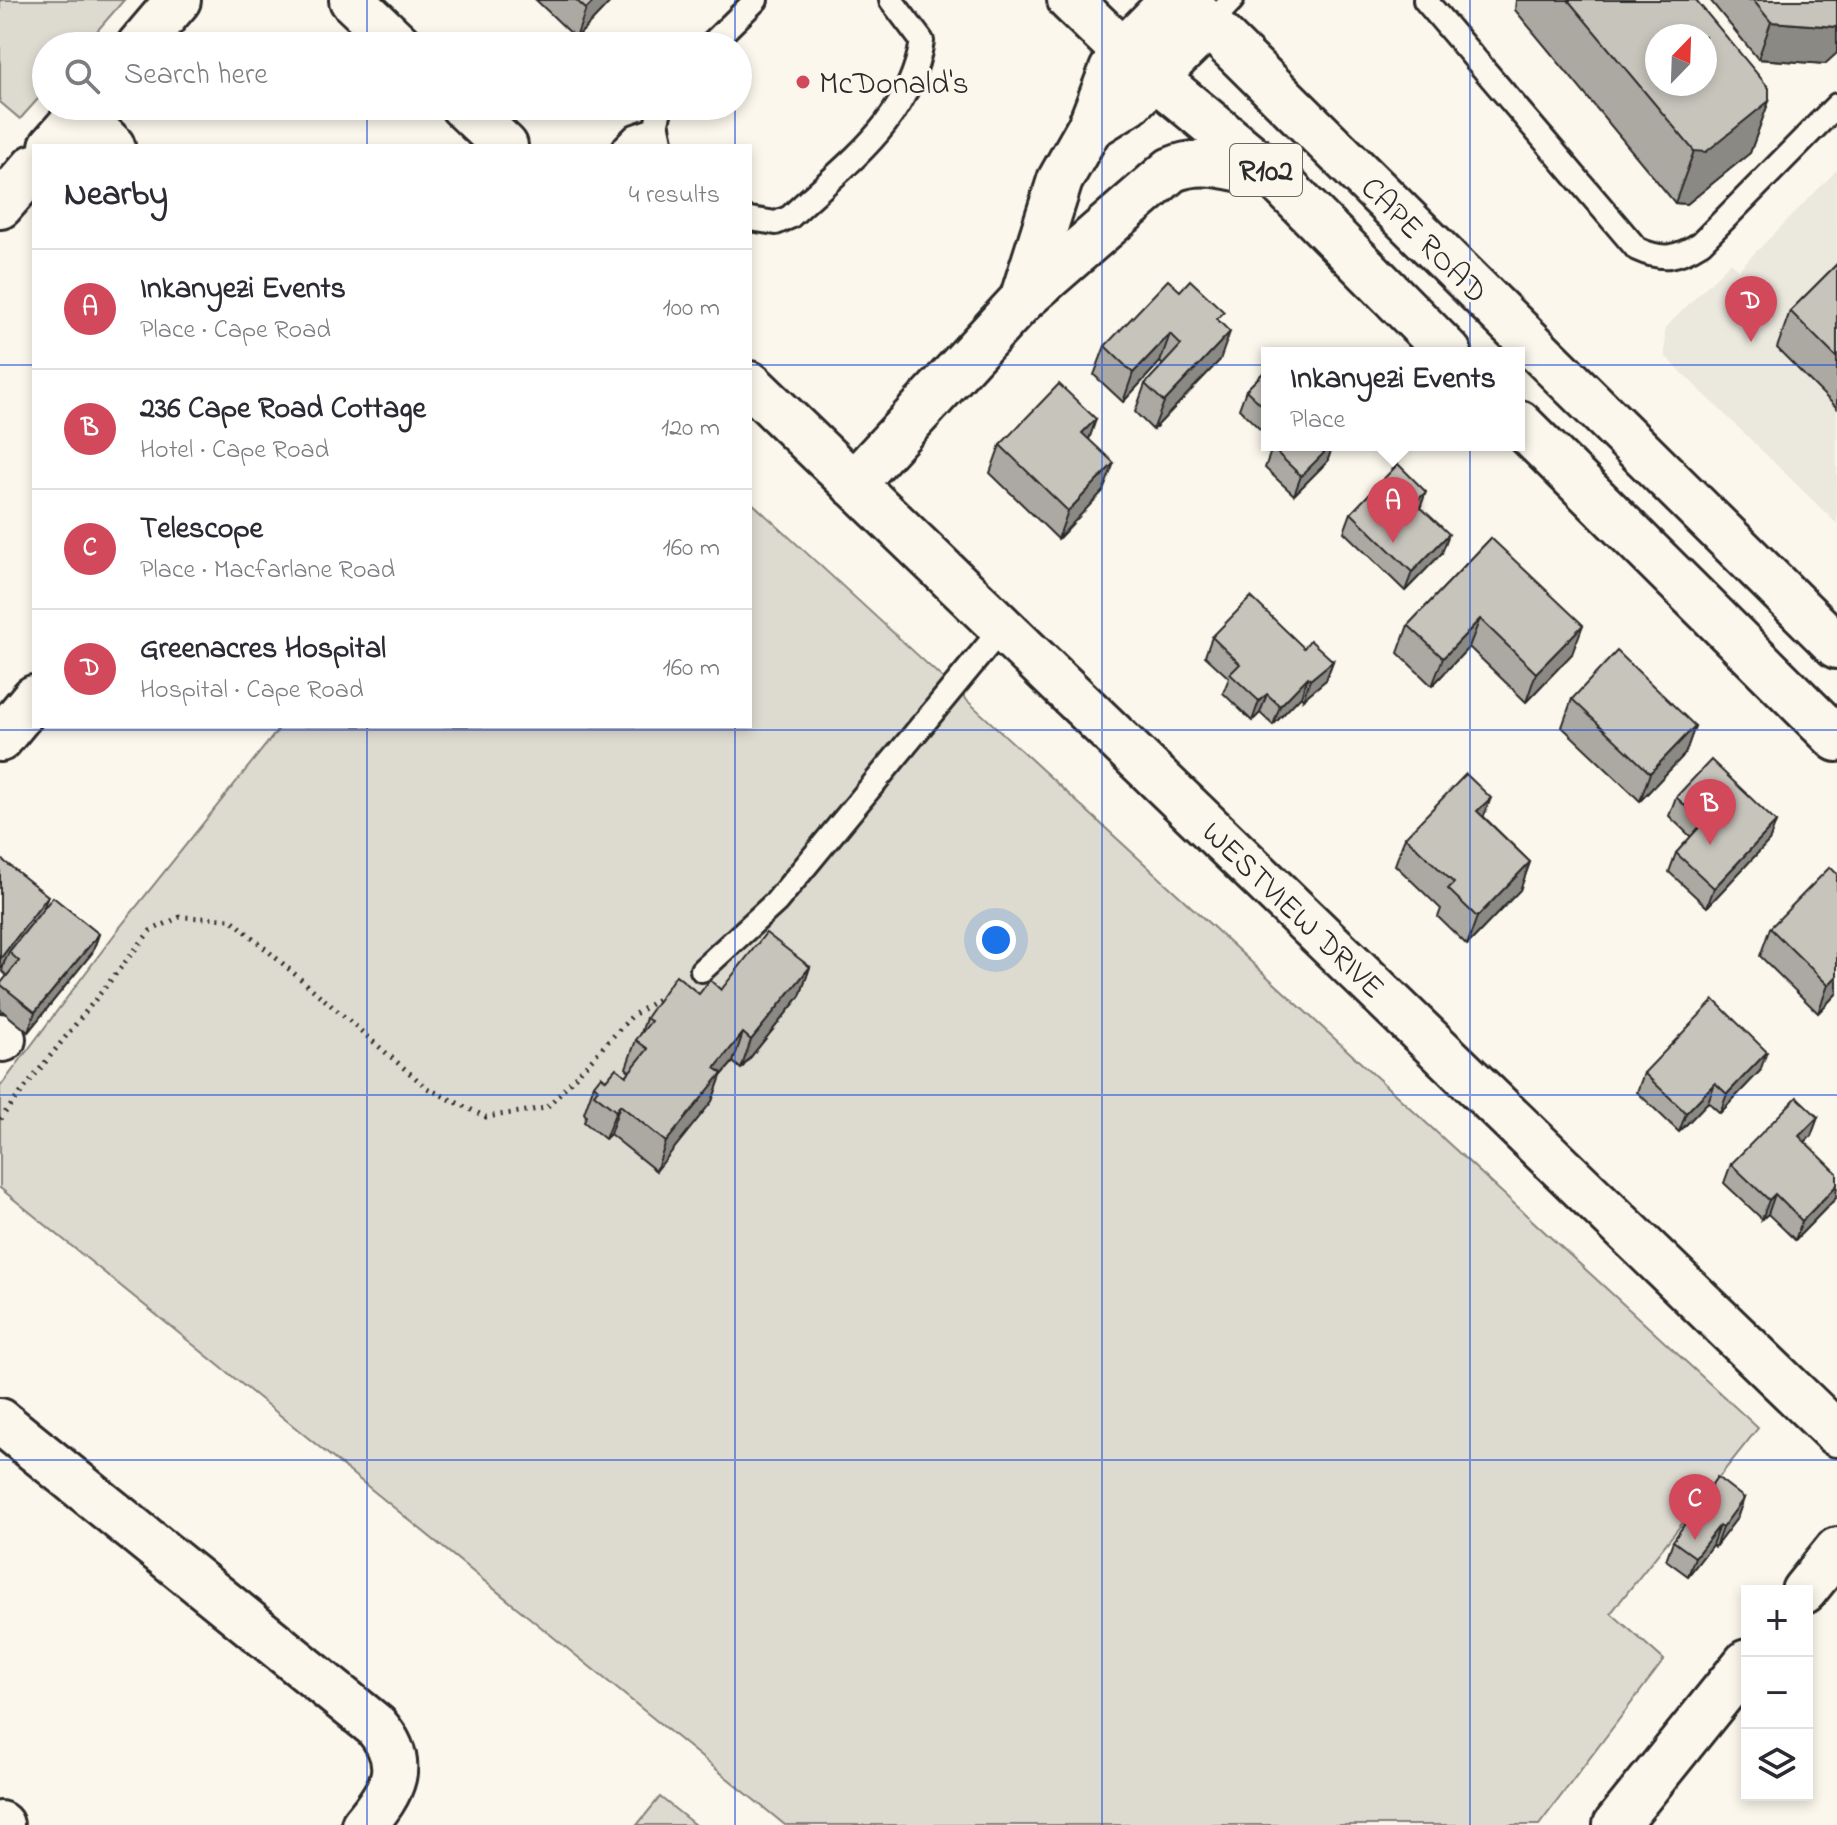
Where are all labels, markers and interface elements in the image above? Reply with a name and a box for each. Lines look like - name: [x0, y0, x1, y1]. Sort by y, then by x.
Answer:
- north arrow: [1645, 24, 1717, 96]
- search box: [32, 32, 752, 120]
- icon: search: [60, 54, 104, 98]
- text: Search here: [124, 54, 268, 98]
- place label: McDonald's: [819, 62, 969, 109]
- marker: McDonald's: [794, 73, 812, 91]
- road number: R102: [1230, 144, 1302, 196]
- street label: CAPE ROAD: [1348, 167, 1497, 316]
- text: Nearby: [64, 171, 168, 221]
- text: 4 results: [629, 177, 720, 215]
- text: Inkanyezi Events: [140, 268, 346, 312]
- pin: D: [1725, 276, 1777, 342]
- text: A: [82, 290, 98, 328]
- text: 100 m: [663, 290, 720, 328]
- text: Place · Cape Road: [140, 312, 331, 350]
- popup: [1261, 347, 1525, 451]
- text: Inkanyezi Events: [1290, 358, 1496, 402]
- text: 236 Cape Road Cottage: [140, 388, 426, 432]
- text: Place: [1290, 402, 1345, 440]
- text: B: [81, 410, 99, 448]
- text: 120 m: [661, 410, 720, 448]
- text: Hotel · Cape Road: [140, 432, 329, 470]
- pin: A: [1367, 477, 1419, 543]
- text: Telescope: [140, 508, 263, 552]
- text: C: [83, 530, 97, 568]
- text: 160 m: [662, 530, 720, 568]
- text: Place · Macfarlane Road: [140, 552, 395, 590]
- text: Greenacres Hospital: [140, 628, 386, 672]
- text: D: [80, 650, 100, 688]
- text: 160 m: [662, 650, 720, 688]
- text: Hospital · Cape Road: [140, 672, 364, 710]
- pin: B: [1684, 779, 1736, 845]
- street label: WESTVIEW DRIVE: [1189, 812, 1394, 1011]
- your location: [976, 920, 1016, 960]
- pin: C: [1669, 1474, 1721, 1540]
- map controls: [1741, 1585, 1813, 1801]
- button: +: [1741, 1585, 1813, 1657]
- button: −: [1741, 1657, 1813, 1729]
- button: layers: [1741, 1729, 1813, 1801]

